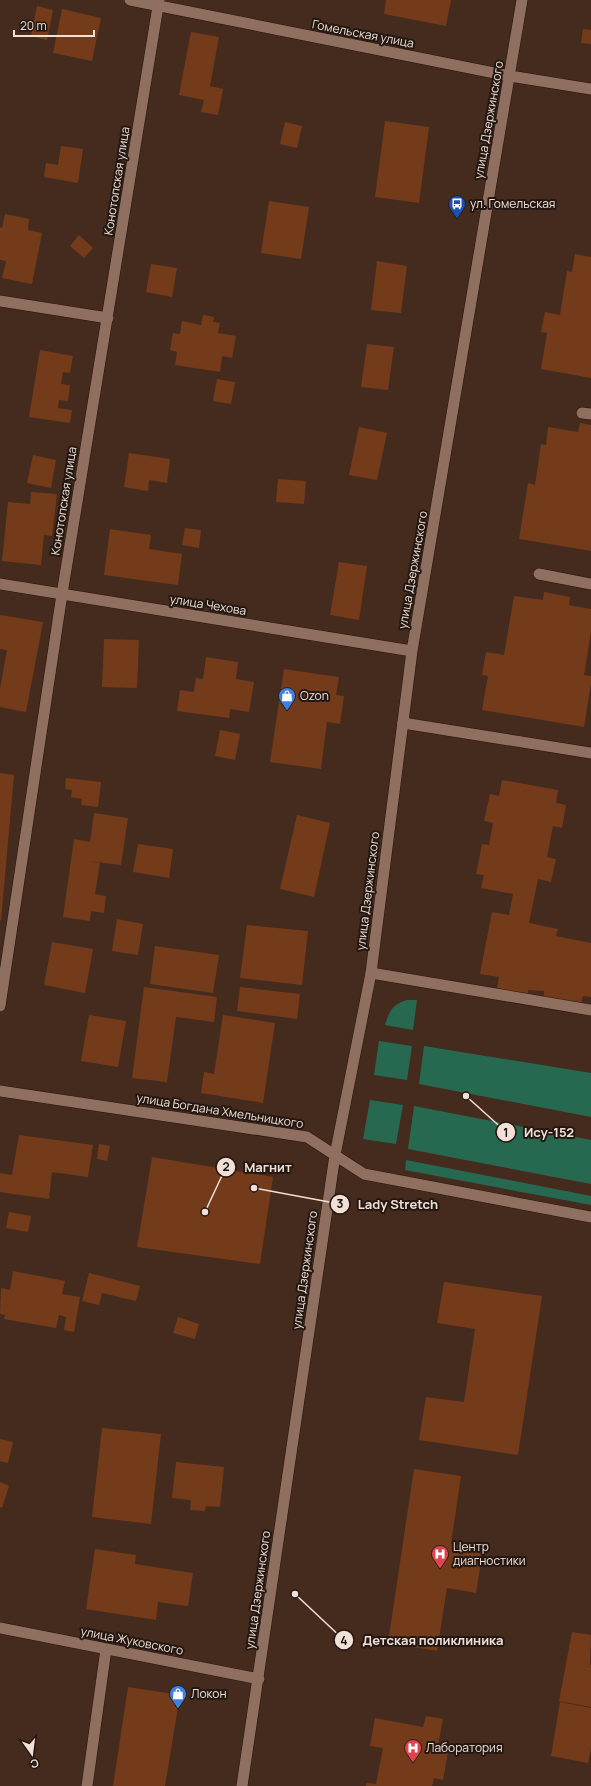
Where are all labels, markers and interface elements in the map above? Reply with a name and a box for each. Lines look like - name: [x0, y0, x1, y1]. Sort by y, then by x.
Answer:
- scale bar: [14, 12, 94, 38]
- street label: Гомельская улица: [311, 15, 415, 52]
- text: 20 m: [20, 17, 47, 34]
- street label: улица Дзержинского: [470, 60, 507, 180]
- street label: Конотопская улица: [100, 125, 133, 237]
- bus stop icon: ул. Гомельская: [447, 194, 467, 219]
- place label: ул. Гомельская: [470, 195, 555, 212]
- street label: Конотопская улица: [47, 445, 80, 557]
- street label: улица Дзержинского: [394, 510, 431, 630]
- street label: улица Чехова: [169, 590, 247, 619]
- shop icon: Ozon: [277, 686, 297, 711]
- place label: Ozon: [300, 687, 329, 704]
- street label: улица Дзержинского: [352, 831, 383, 951]
- street label: улица Богдана Хмельницкого: [135, 1089, 305, 1132]
- callout: Ису-152: [496, 1120, 583, 1145]
- text: Ису-152: [524, 1123, 574, 1141]
- text: 1: [503, 1124, 509, 1141]
- callout: Магнит: [216, 1155, 299, 1180]
- text: 2: [222, 1158, 230, 1175]
- text: Магнит: [244, 1158, 292, 1176]
- callout: Lady Stretch: [330, 1192, 446, 1217]
- text: 3: [337, 1195, 344, 1212]
- text: Lady Stretch: [358, 1195, 438, 1213]
- street label: улица Дзержинского: [288, 1210, 321, 1330]
- street label: улица Дзержинского: [241, 1530, 274, 1650]
- place label: Центр диагностики: [453, 1538, 526, 1569]
- hospital icon: Центр диагностики: [430, 1544, 450, 1569]
- street label: улица Жуковского: [79, 1622, 185, 1659]
- callout: Детская поликлиника: [334, 1628, 511, 1653]
- text: Детская поликлиника: [362, 1631, 504, 1649]
- text: 4: [340, 1632, 348, 1649]
- shop icon: Локон: [168, 1684, 188, 1709]
- place label: Локон: [191, 1685, 227, 1702]
- north arrow: [12, 1734, 52, 1774]
- hospital icon: Лаборатория: [403, 1738, 423, 1763]
- place label: Лаборатория: [426, 1739, 503, 1756]
- text: С: [29, 1756, 40, 1772]

